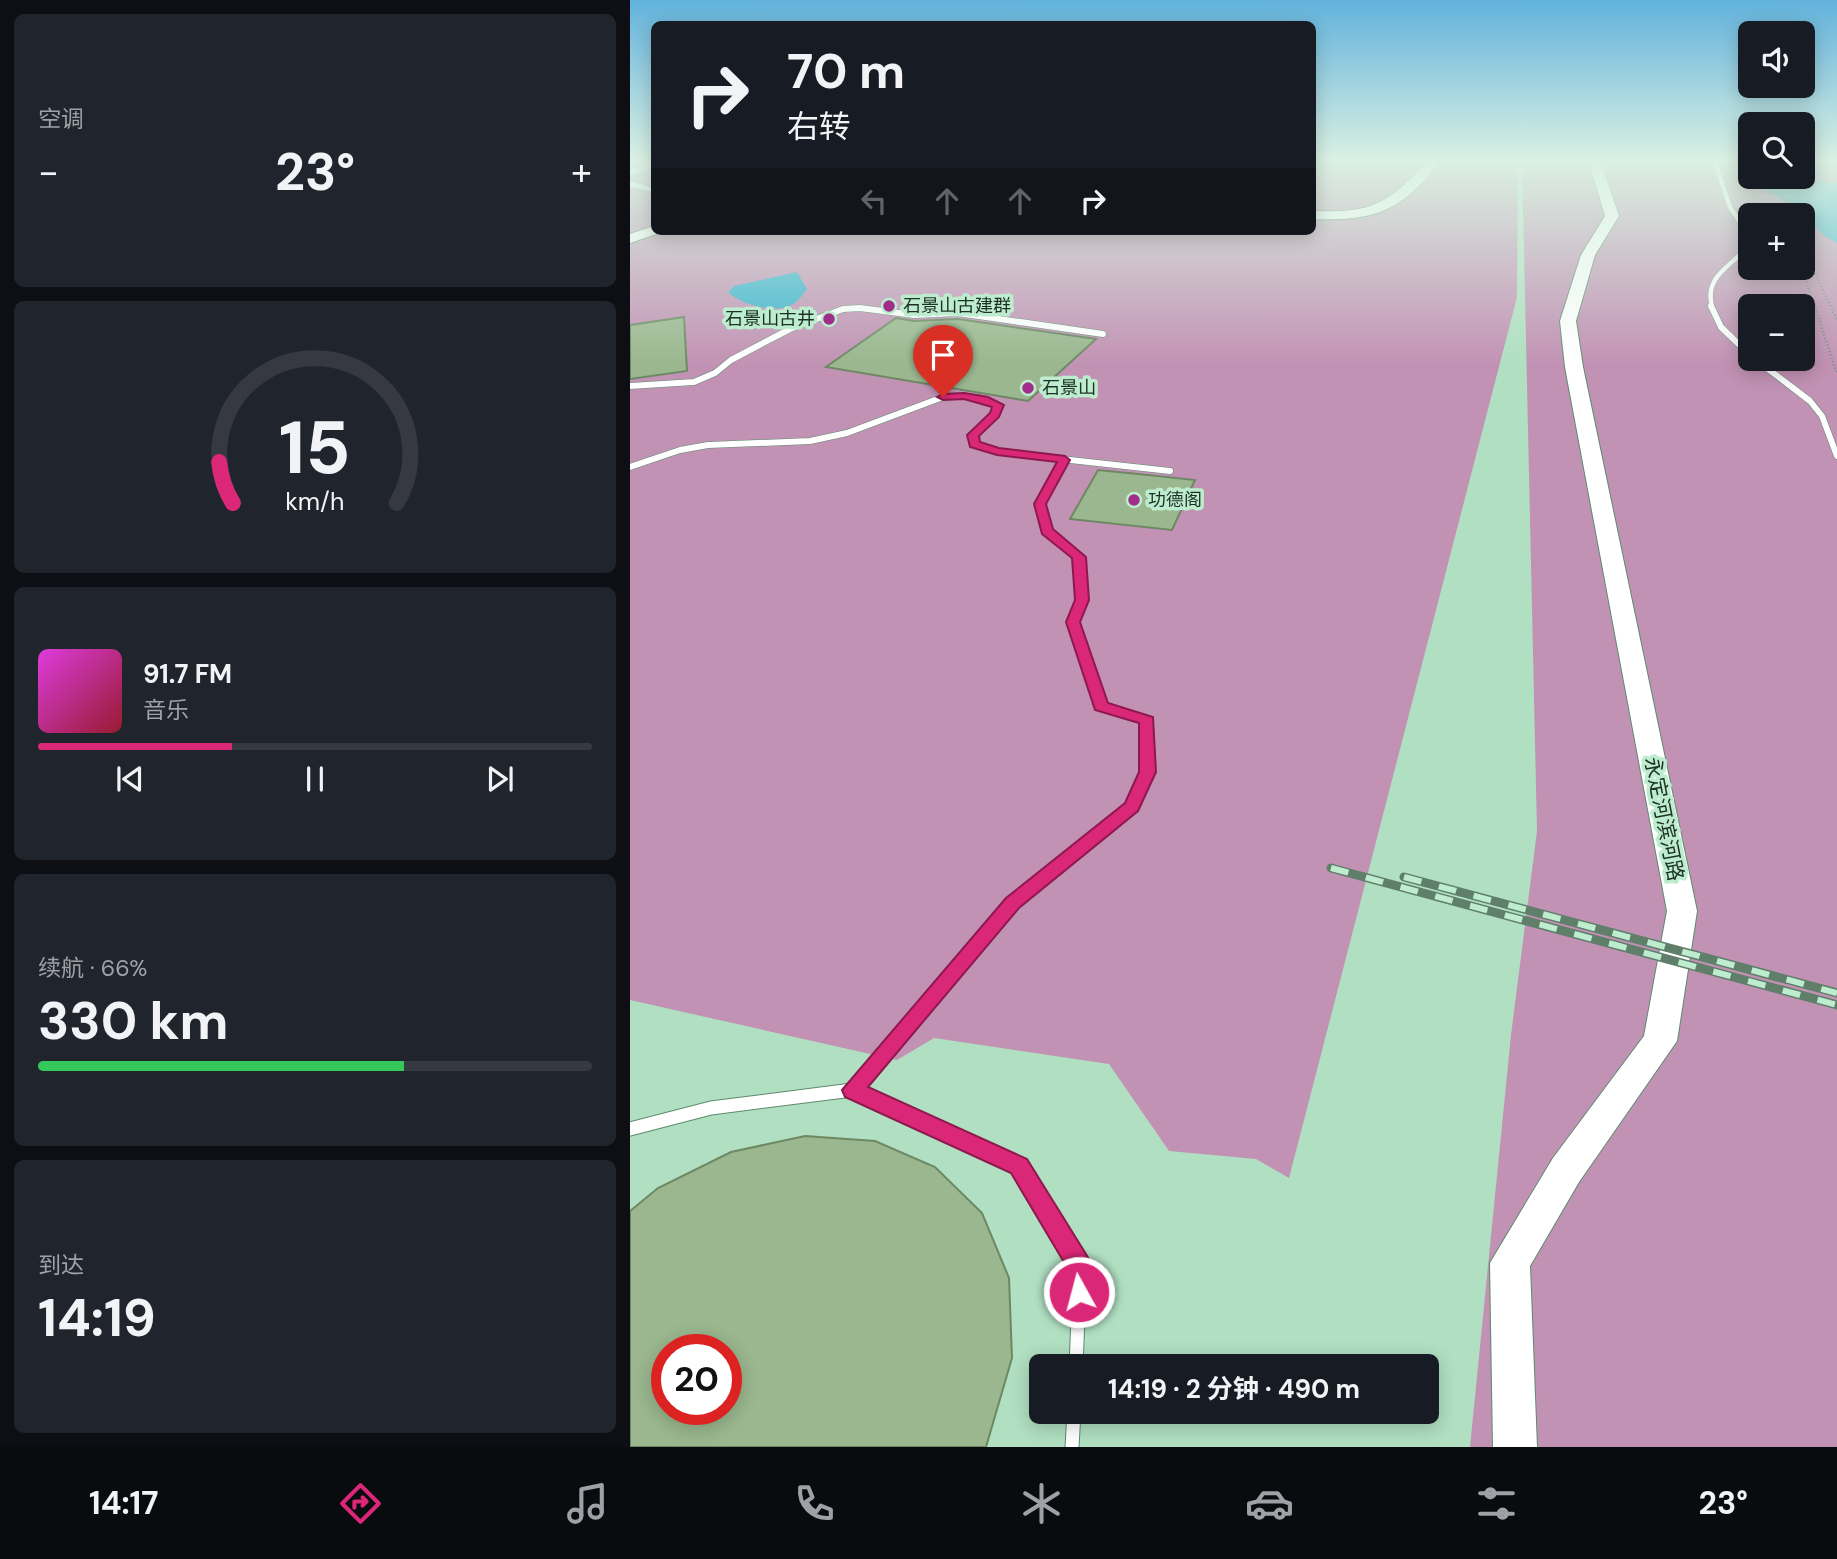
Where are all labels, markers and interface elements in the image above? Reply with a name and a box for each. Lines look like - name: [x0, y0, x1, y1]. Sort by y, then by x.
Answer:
- map controls: [1738, 21, 1815, 371]
- button: sound: [1738, 21, 1815, 98]
- text: 70 m: [787, 39, 905, 103]
- icon: right: [672, 49, 763, 140]
- text: 空调: [38, 104, 84, 134]
- text: 右转: [787, 106, 851, 148]
- button: search: [1738, 112, 1815, 189]
- text: 23°: [275, 138, 355, 206]
- text: −: [38, 147, 59, 197]
- text: +: [571, 147, 592, 197]
- icon: left: [855, 182, 893, 220]
- icon: ahead: [928, 182, 966, 220]
- icon: ahead: [1001, 182, 1039, 220]
- icon: right: [1074, 182, 1112, 220]
- button: +: [1738, 203, 1815, 280]
- place label: 石景山古建群: [903, 294, 1011, 318]
- button: −: [1738, 294, 1815, 371]
- marker: 石景山古建群: [881, 298, 897, 314]
- place label: 石景山古井: [725, 307, 815, 331]
- marker: 石景山古井: [821, 311, 837, 327]
- pin: [913, 325, 973, 397]
- icon: arrive: [924, 336, 962, 374]
- place label: 石景山: [1042, 376, 1096, 400]
- marker: 石景山: [1020, 380, 1036, 396]
- text: 15: [279, 401, 351, 496]
- text: km/h: [285, 485, 345, 518]
- place label: 功德阁: [1148, 488, 1202, 512]
- marker: 功德阁: [1126, 492, 1142, 508]
- text: 91.7 FM: [143, 657, 232, 691]
- text: 音乐: [143, 695, 189, 725]
- street label: 永定河滨河路: [1638, 754, 1690, 884]
- icon: previous: [111, 760, 149, 798]
- icon: pause: [296, 760, 334, 798]
- icon: next: [481, 760, 519, 798]
- text: 续航 · 66%: [38, 953, 147, 983]
- text: 330 km: [38, 987, 229, 1055]
- text: 到达: [38, 1250, 84, 1280]
- position arrow: [1042, 1255, 1116, 1329]
- text: 14:19: [38, 1284, 156, 1352]
- speed limit sign: 20: [651, 1334, 742, 1425]
- text: 14:19 · 2 分钟 · 490 m: [1108, 1372, 1360, 1406]
- icon: directions: [336, 1479, 385, 1528]
- icon: music: [563, 1479, 612, 1528]
- icon: phone: [790, 1479, 839, 1528]
- icon: climate: [1017, 1479, 1066, 1528]
- icon: car: [1245, 1479, 1294, 1528]
- icon: filters: [1472, 1479, 1521, 1528]
- text: 14:17: [89, 1482, 158, 1524]
- text: 23°: [1699, 1482, 1748, 1524]

